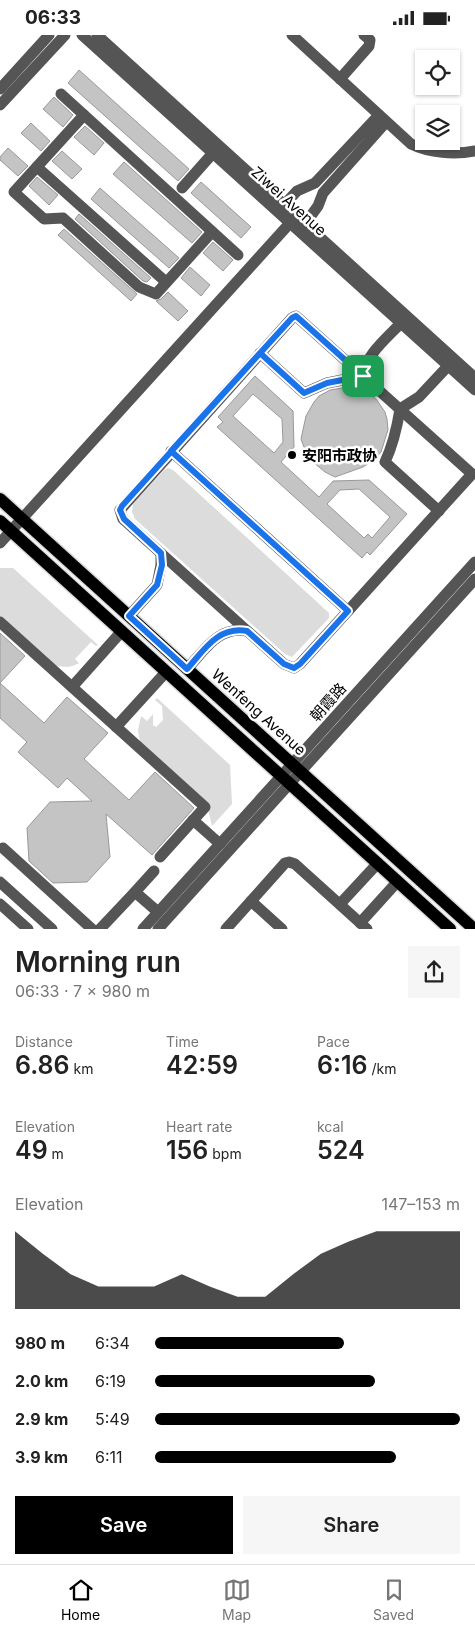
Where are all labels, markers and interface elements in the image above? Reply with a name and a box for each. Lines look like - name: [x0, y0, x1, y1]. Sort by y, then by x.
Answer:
- text: 06:33: [25, 6, 81, 29]
- map controls: [415, 50, 460, 150]
- button: locate: [415, 50, 460, 95]
- button: layers: [415, 105, 460, 150]
- street label: Ziwei Avenue: [248, 162, 330, 240]
- pin: [342, 355, 384, 397]
- icon: arrive: [349, 362, 377, 390]
- place label: 安阳市政协: [302, 446, 377, 465]
- marker: 安阳市政协: [286, 449, 298, 461]
- street label: Wenfeng Avenue: [208, 665, 310, 759]
- street label: 朝霞路: [306, 679, 350, 725]
- text: Morning run: [15, 945, 181, 979]
- button: share: [408, 946, 460, 998]
- text: 06:33 · 7 × 980 m: [15, 981, 150, 1001]
- text: Distance: [15, 1033, 73, 1050]
- text: Time: [166, 1033, 199, 1050]
- text: Pace: [317, 1033, 350, 1050]
- text: 6.86: [15, 1050, 70, 1080]
- text: 42:59: [166, 1050, 238, 1080]
- text: 6:16: [317, 1050, 368, 1080]
- text: km: [70, 1060, 93, 1077]
- text: /km: [368, 1060, 396, 1077]
- text: Elevation: [15, 1118, 75, 1135]
- text: Heart rate: [166, 1118, 232, 1135]
- text: kcal: [317, 1118, 344, 1135]
- text: 49: [15, 1135, 48, 1165]
- text: 156: [166, 1135, 208, 1165]
- text: 524: [317, 1135, 365, 1165]
- text: m: [48, 1145, 64, 1162]
- text: bpm: [208, 1145, 242, 1162]
- text: Elevation: [15, 1194, 84, 1214]
- text: 147–153 m: [381, 1194, 460, 1214]
- text: 980 m: [15, 1333, 65, 1353]
- text: 6:34: [95, 1333, 130, 1353]
- text: 2.0 km: [15, 1371, 68, 1391]
- text: 6:19: [95, 1371, 126, 1391]
- text: 2.9 km: [15, 1409, 68, 1429]
- text: 5:49: [95, 1409, 130, 1429]
- text: 3.9 km: [15, 1447, 68, 1467]
- text: 6:11: [95, 1447, 123, 1467]
- button: Save: [15, 1496, 233, 1554]
- button: Share: [243, 1496, 460, 1554]
- tab: Home: [61, 1576, 100, 1623]
- tab: Map: [222, 1576, 251, 1623]
- tab: Saved: [373, 1576, 414, 1623]

